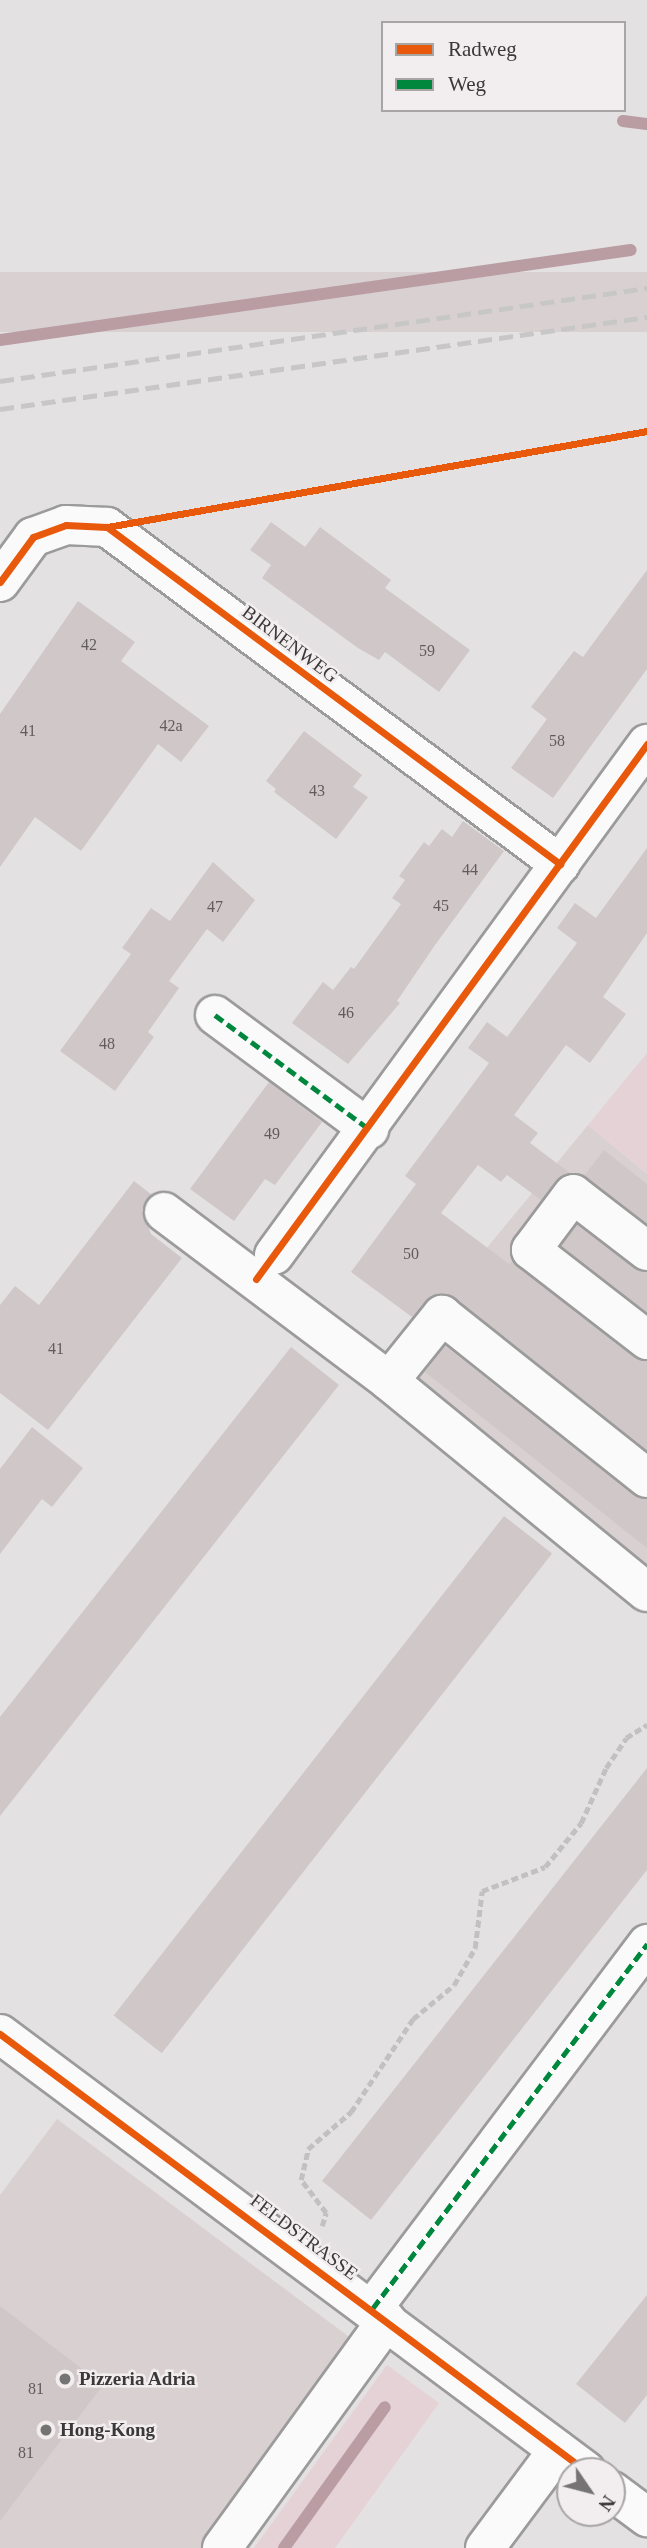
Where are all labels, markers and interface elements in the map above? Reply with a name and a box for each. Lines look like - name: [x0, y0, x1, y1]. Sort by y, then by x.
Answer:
- legend: [381, 21, 626, 112]
- text: Radweg: [448, 37, 517, 61]
- text: Weg: [448, 72, 486, 96]
- street label: BIRNENWEG: [238, 601, 342, 687]
- house number: 42: [81, 635, 97, 655]
- house number: 59: [419, 641, 435, 661]
- house number: 42a: [159, 716, 183, 736]
- house number: 41: [20, 721, 36, 741]
- house number: 58: [549, 731, 565, 751]
- house number: 43: [309, 781, 325, 801]
- house number: 44: [462, 860, 478, 880]
- house number: 45: [433, 896, 449, 916]
- house number: 47: [207, 897, 223, 917]
- house number: 46: [338, 1003, 354, 1023]
- house number: 48: [99, 1034, 115, 1054]
- house number: 49: [264, 1124, 280, 1144]
- house number: 50: [403, 1244, 419, 1264]
- house number: 41: [48, 1339, 64, 1359]
- street label: FELDSTRASSE: [246, 2189, 362, 2285]
- place label: Pizzeria Adria: [79, 2368, 197, 2390]
- marker: Pizzeria Adria: [57, 2371, 73, 2387]
- house number: 81: [28, 2379, 44, 2399]
- place label: Hong-Kong: [60, 2419, 155, 2441]
- marker: Hong-Kong: [38, 2422, 54, 2438]
- house number: 81: [18, 2443, 34, 2463]
- north arrow: [556, 2457, 626, 2527]
- text: N: [594, 2492, 620, 2515]

